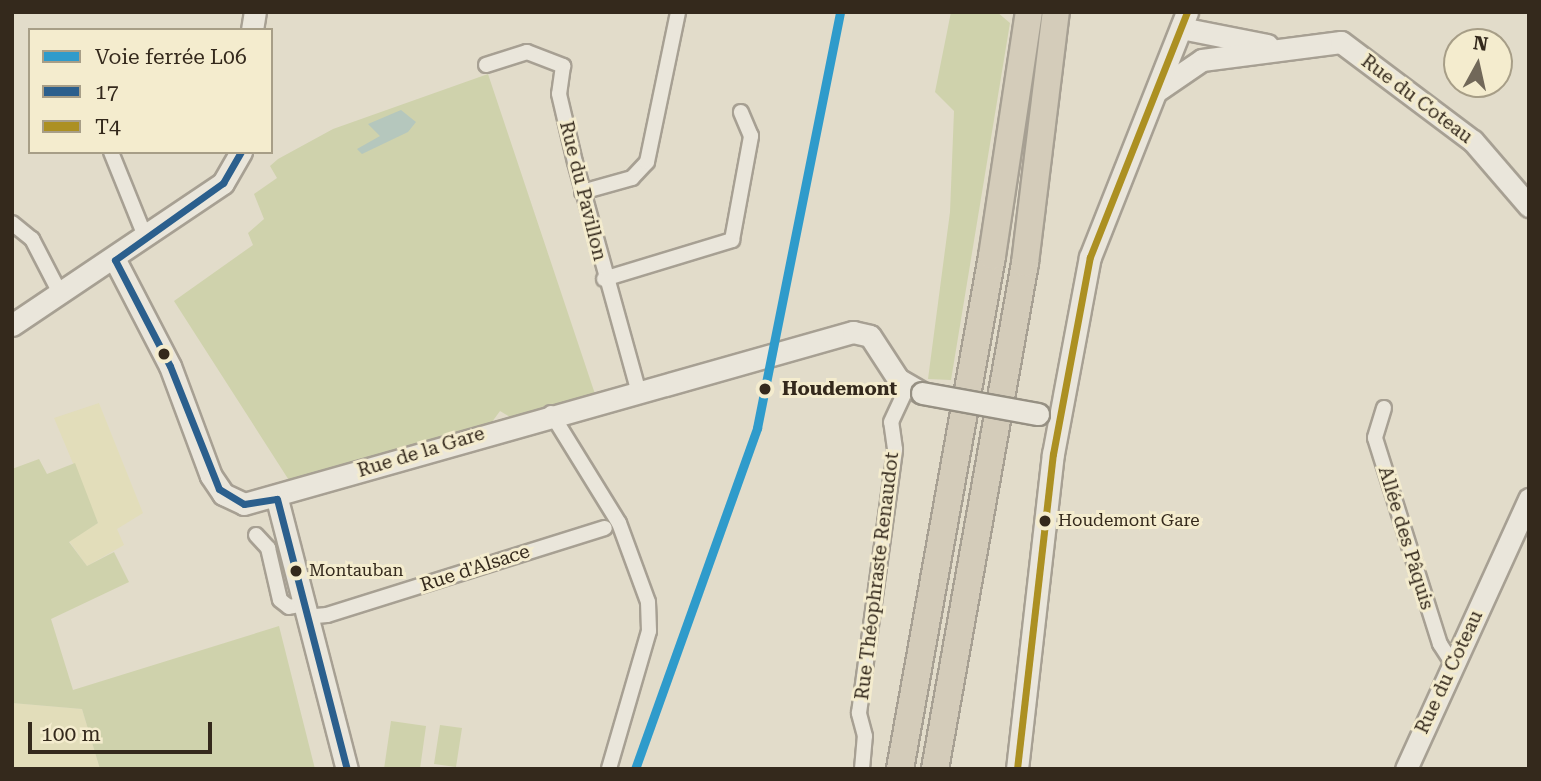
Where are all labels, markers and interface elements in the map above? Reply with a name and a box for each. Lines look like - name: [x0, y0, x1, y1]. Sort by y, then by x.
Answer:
- legend: [28, 28, 273, 154]
- north arrow: [1443, 28, 1513, 98]
- text: N: [1472, 31, 1490, 56]
- text: Voie ferrée L06: [95, 45, 247, 69]
- street label: Rue du Coteau: [1357, 50, 1477, 148]
- text: 17: [95, 80, 119, 104]
- text: T4: [95, 115, 121, 139]
- street label: Rue du Pavillon: [555, 119, 611, 263]
- unlabelled marker: [157, 347, 171, 361]
- marker: Houdemont: [754, 378, 776, 400]
- place label: Houdemont: [782, 378, 897, 400]
- street label: Rue de la Gare: [355, 422, 487, 482]
- street label: Rue Théophraste Renaudot: [850, 451, 904, 701]
- street label: Allée des Pâquis: [1373, 464, 1439, 612]
- place label: Houdemont Gare: [1058, 511, 1200, 531]
- marker: Houdemont Gare: [1038, 514, 1052, 528]
- street label: Rue d'Alsace: [417, 540, 533, 596]
- place label: Montauban: [309, 561, 403, 581]
- marker: Montauban: [289, 564, 303, 578]
- street label: Rue du Coteau: [1410, 607, 1488, 737]
- scale bar: [32, 708, 215, 752]
- text: 100 m: [41, 722, 101, 746]

